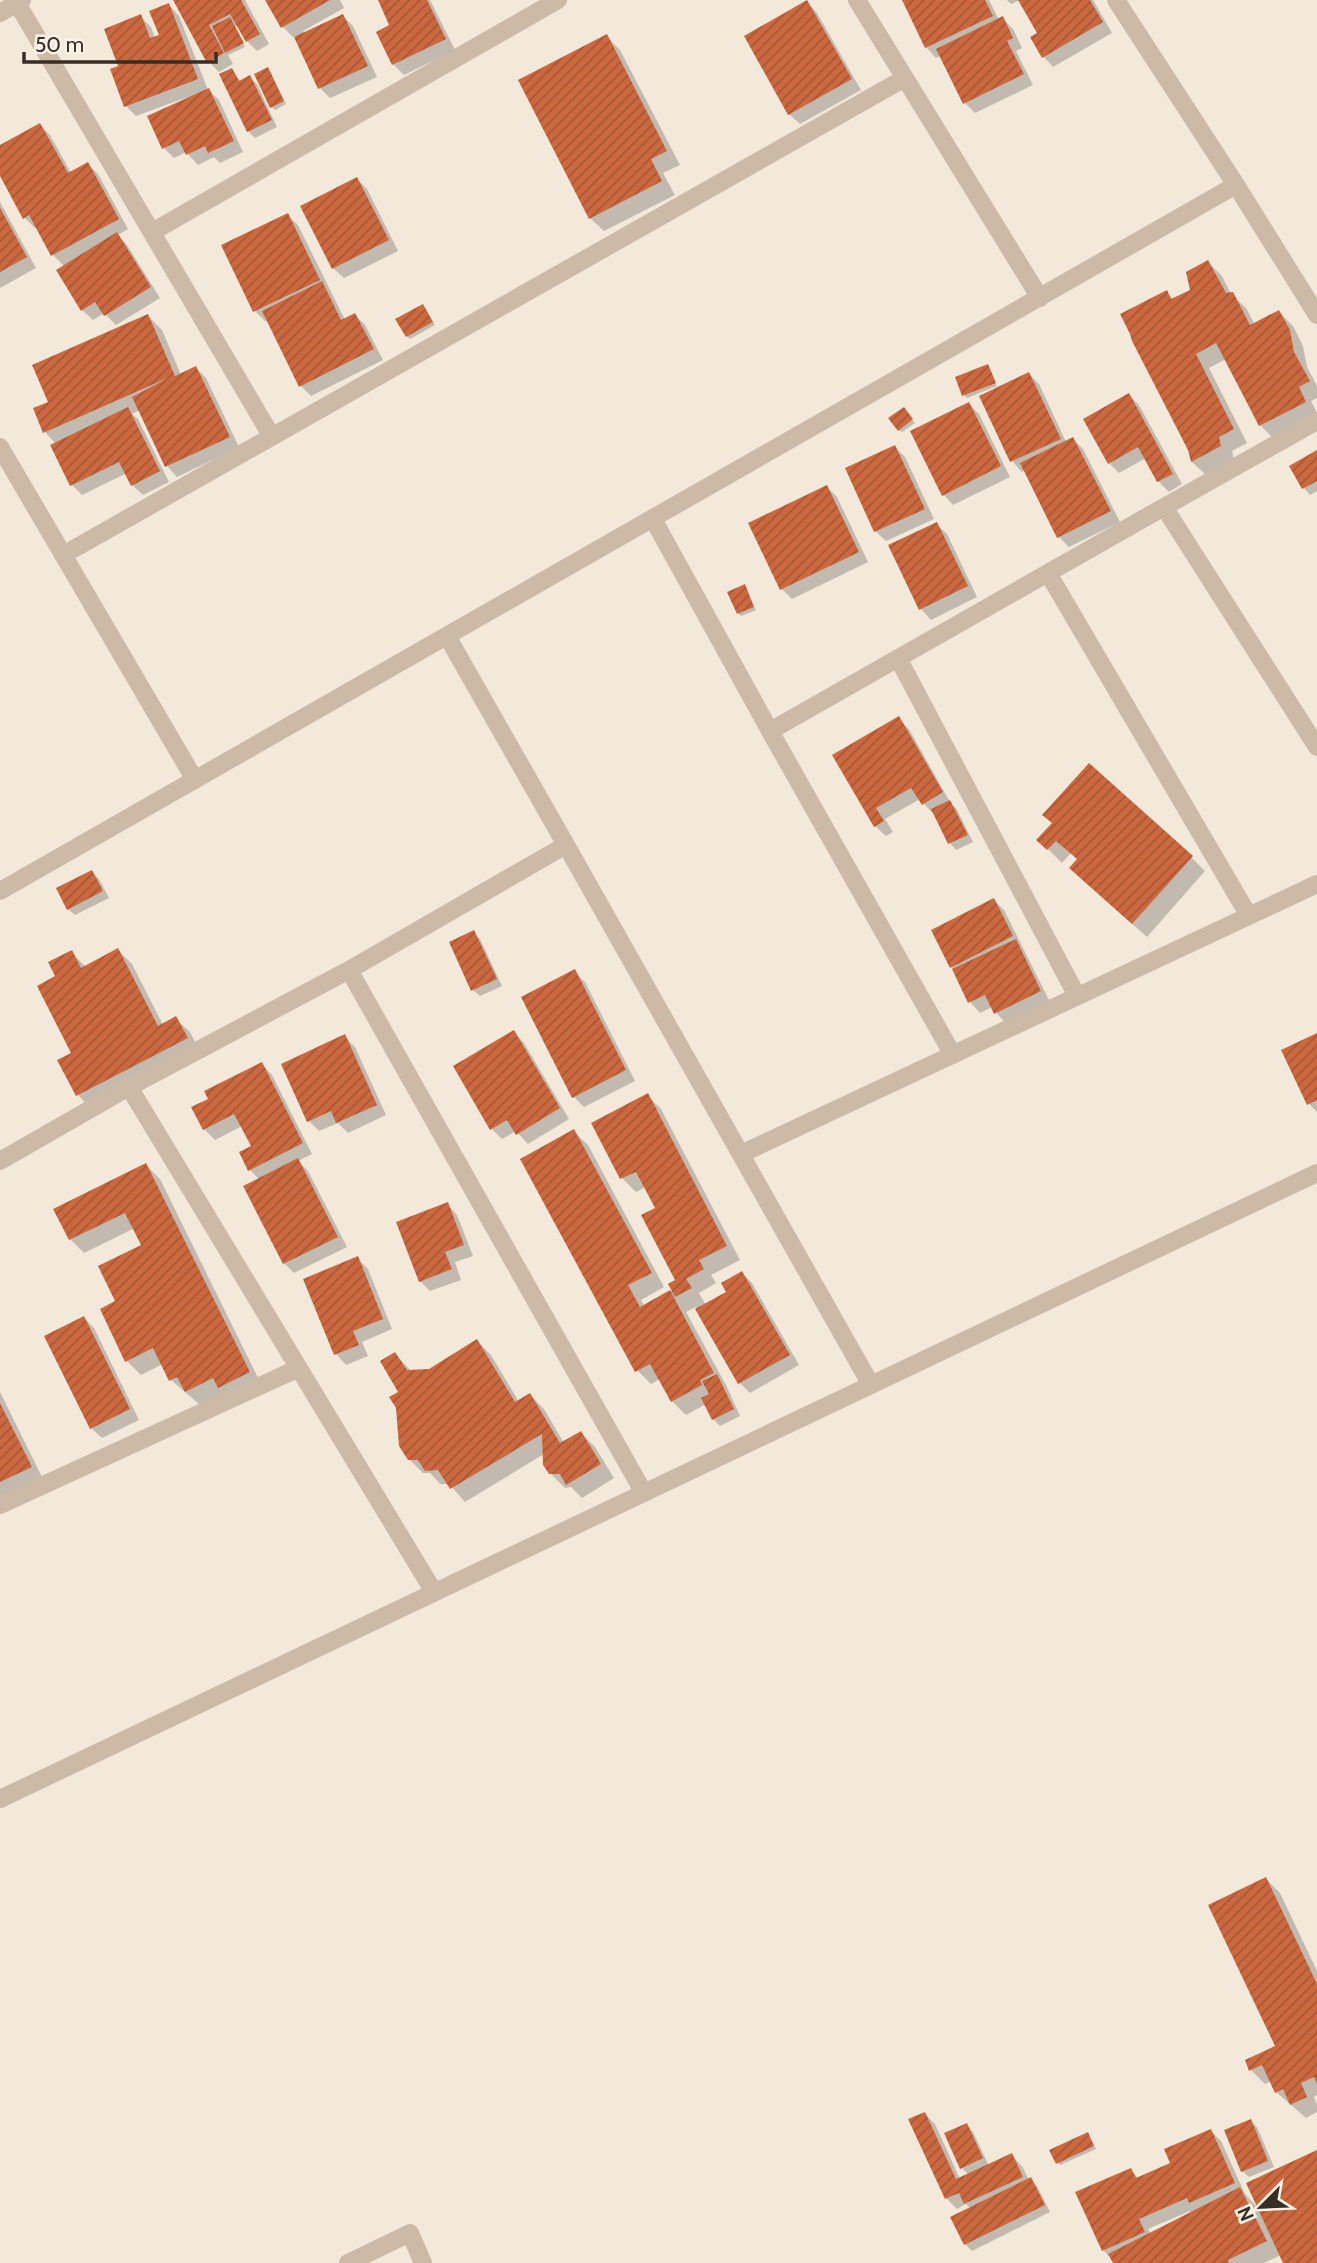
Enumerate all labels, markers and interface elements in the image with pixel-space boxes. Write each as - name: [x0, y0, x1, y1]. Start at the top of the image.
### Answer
- scale bar: [24, 21, 217, 65]
- text: 50 m: [35, 32, 84, 57]
- north arrow: [1226, 2172, 1296, 2242]
- text: N: [1233, 2203, 1259, 2225]

